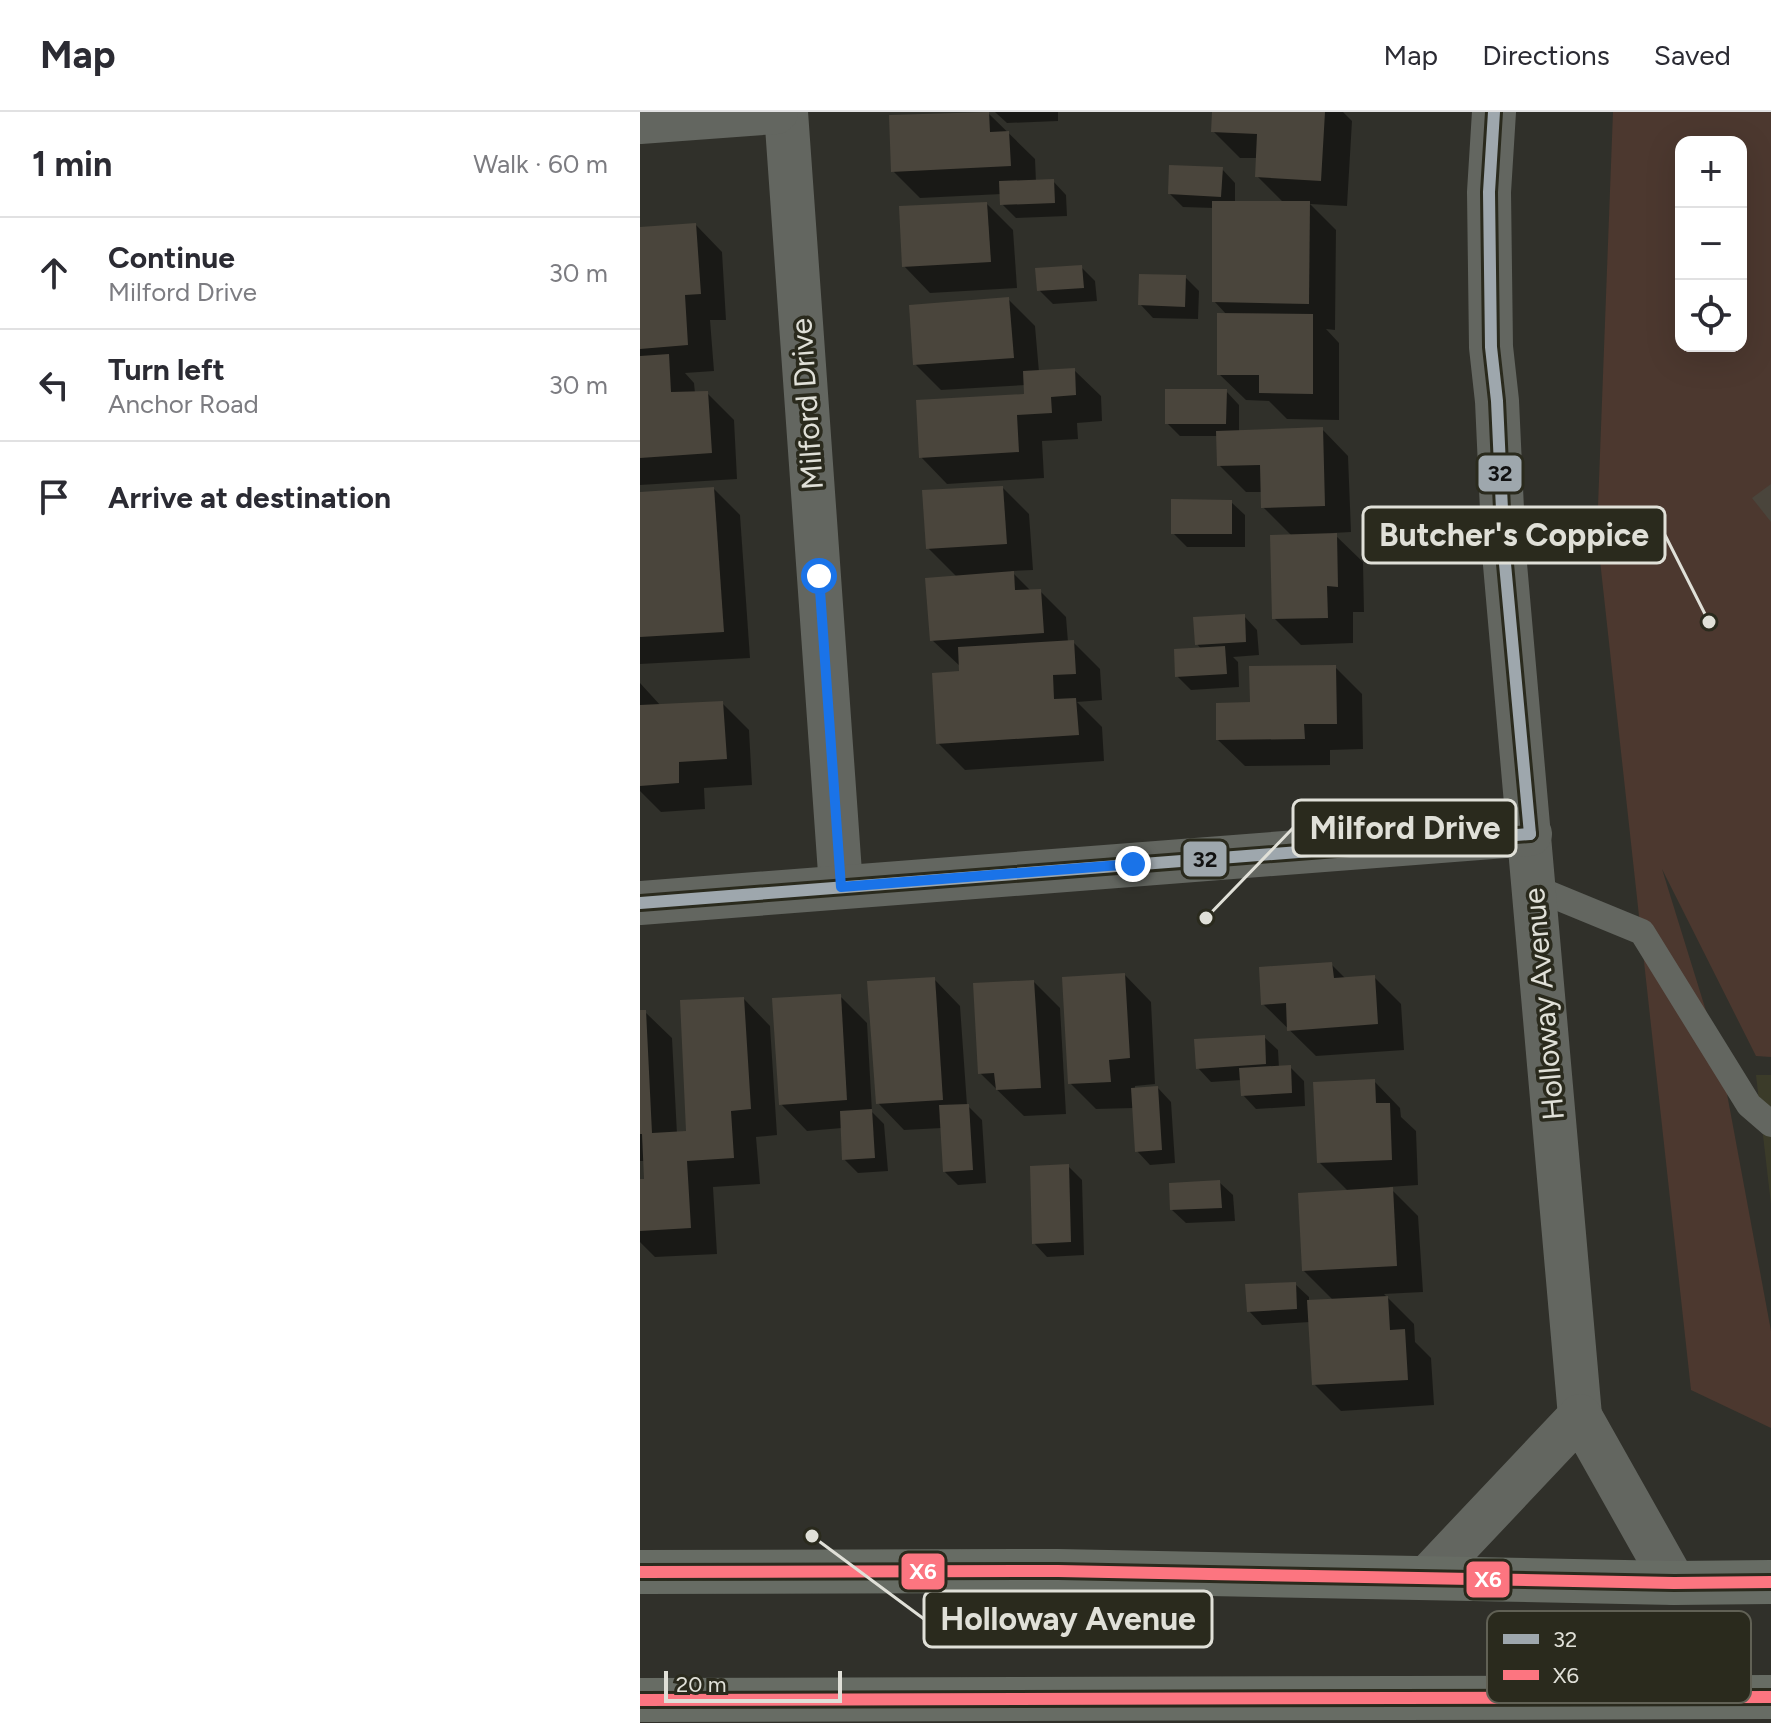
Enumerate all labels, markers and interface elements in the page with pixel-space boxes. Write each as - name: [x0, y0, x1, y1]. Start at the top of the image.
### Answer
- text: Map: [40, 32, 116, 78]
- text: Map: [1384, 38, 1438, 72]
- text: Directions: [1482, 38, 1610, 72]
- text: Saved: [1654, 38, 1731, 72]
- map controls: [1675, 136, 1747, 352]
- button: +: [1675, 136, 1747, 208]
- text: 1 min: [32, 144, 112, 185]
- text: Walk · 60 m: [473, 148, 608, 180]
- button: −: [1675, 208, 1747, 280]
- text: Continue: [108, 239, 235, 276]
- icon: ahead: [32, 251, 76, 295]
- text: 30 m: [549, 257, 608, 289]
- text: Milford Drive: [108, 276, 257, 308]
- button: locate: [1675, 280, 1747, 352]
- street label: Milford Drive: [782, 317, 831, 491]
- text: Turn left: [108, 351, 225, 388]
- icon: left: [32, 363, 76, 407]
- text: 30 m: [549, 369, 608, 401]
- text: Anchor Road: [108, 388, 259, 420]
- line badge: 32: [1477, 454, 1523, 493]
- text: 32: [1488, 460, 1512, 487]
- icon: arrive: [32, 475, 76, 519]
- text: Arrive at destination: [108, 479, 391, 516]
- callout: Butcher's Coppice: [1363, 507, 1665, 563]
- text: Butcher's Coppice: [1379, 516, 1649, 554]
- route start: [801, 558, 837, 594]
- callout: Milford Drive: [1293, 800, 1516, 856]
- text: Milford Drive: [1309, 809, 1501, 847]
- line badge: 32: [1182, 840, 1228, 878]
- route end: [1115, 846, 1151, 882]
- text: 32: [1193, 846, 1217, 873]
- street label: Holloway Avenue: [1515, 886, 1572, 1122]
- line badge: X6: [900, 1552, 946, 1591]
- text: X6: [909, 1558, 937, 1585]
- line badge: X6: [1465, 1560, 1511, 1599]
- text: X6: [1474, 1566, 1502, 1593]
- callout: Holloway Avenue: [924, 1591, 1212, 1647]
- text: Holloway Avenue: [940, 1600, 1196, 1638]
- legend: [1487, 1611, 1751, 1703]
- text: 32: [1553, 1626, 1577, 1653]
- text: X6: [1553, 1662, 1579, 1689]
- scale bar: [664, 1667, 842, 1703]
- text: 20 m: [676, 1671, 727, 1698]

